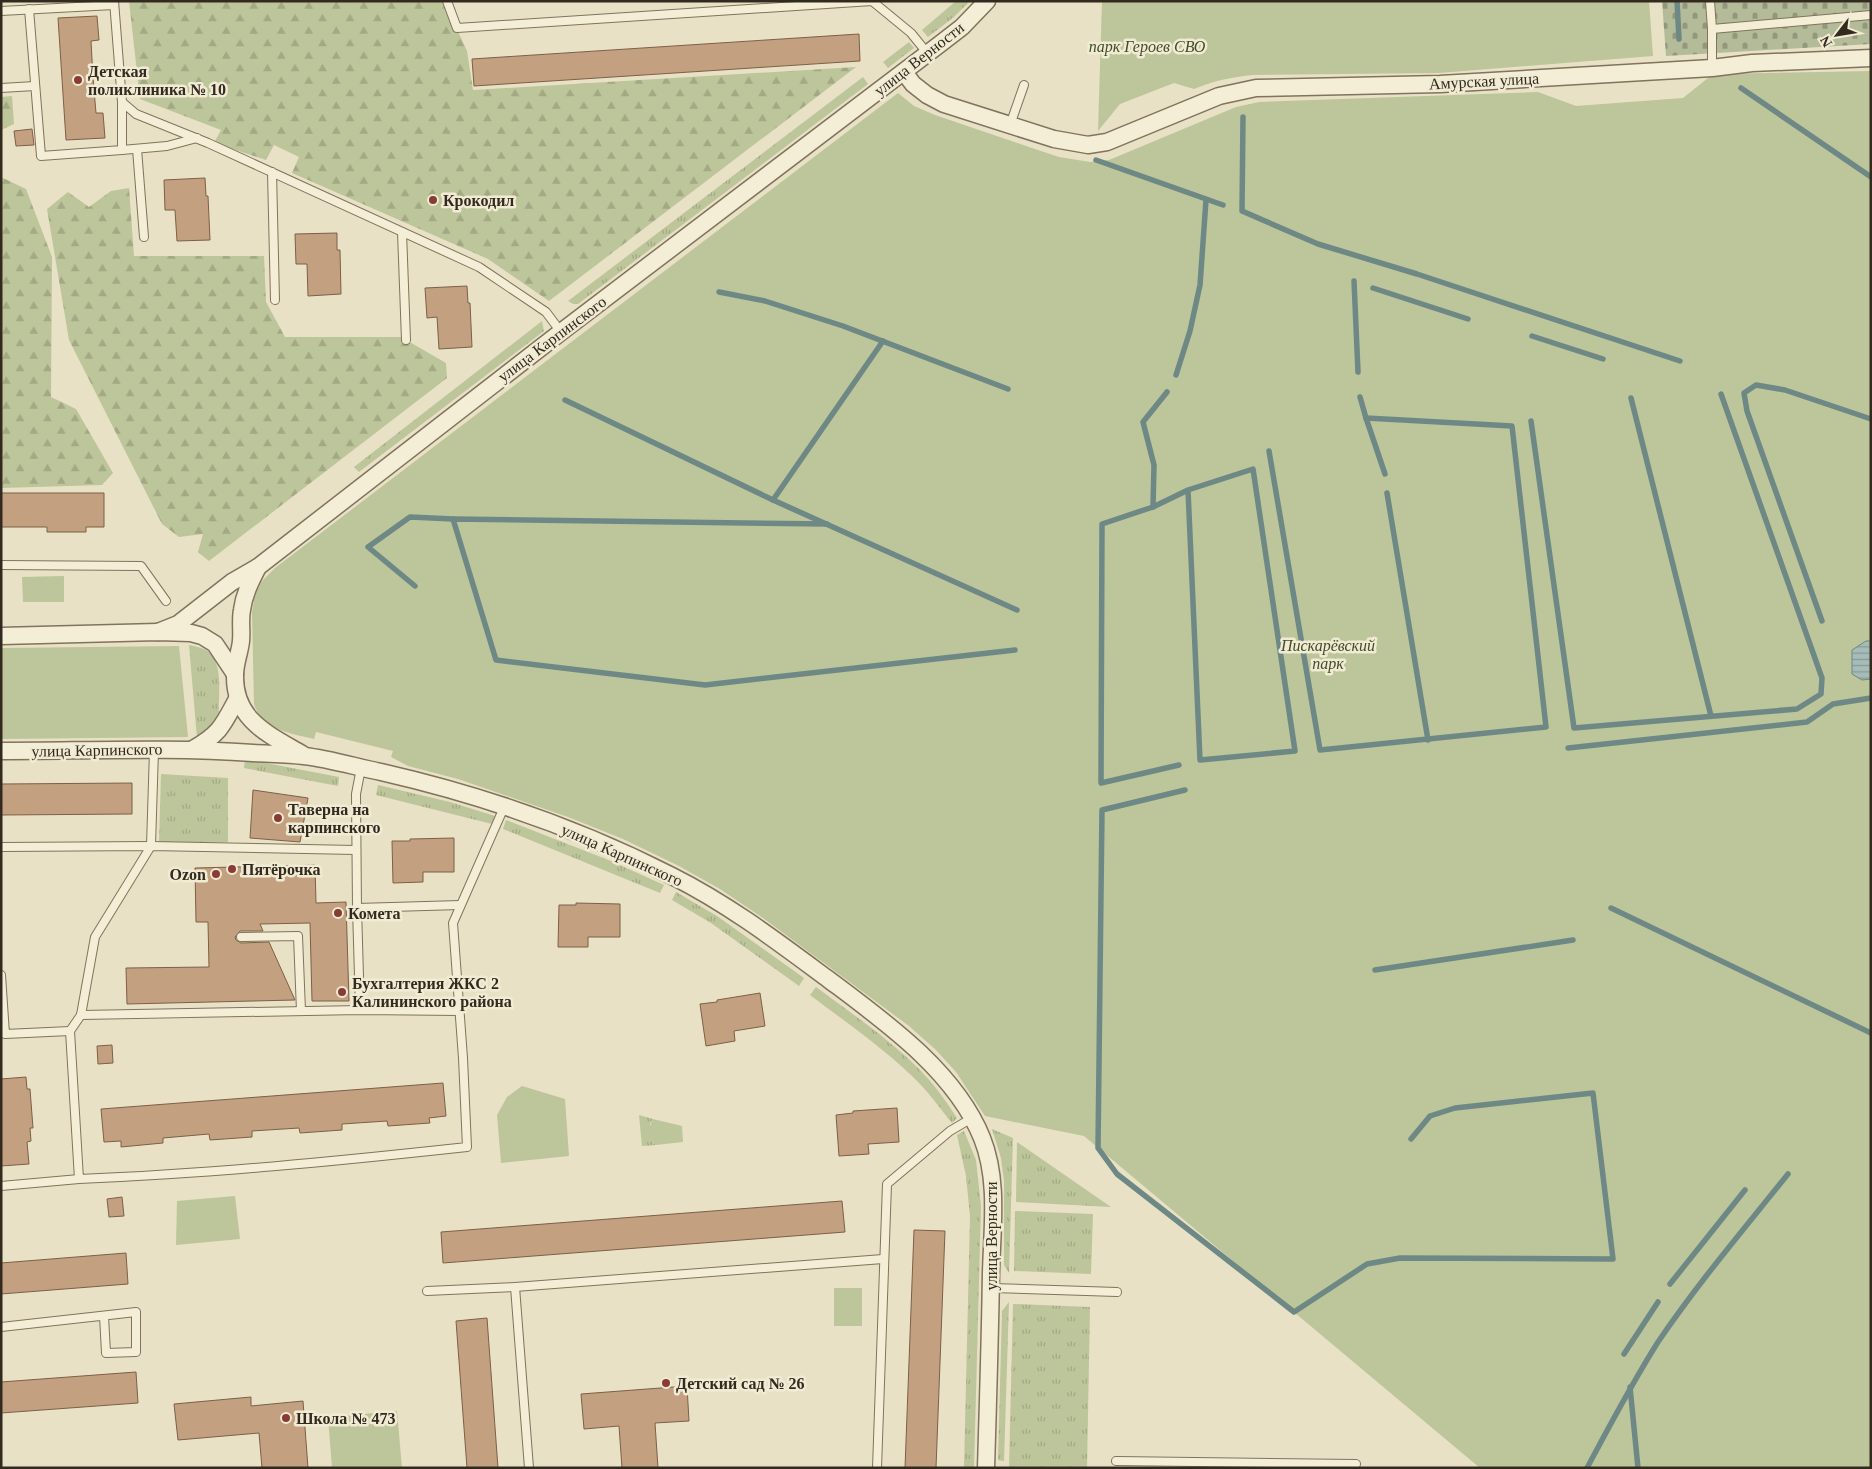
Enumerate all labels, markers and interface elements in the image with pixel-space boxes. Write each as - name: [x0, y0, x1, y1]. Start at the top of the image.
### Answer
- north arrow: [1812, 10, 1862, 60]
- street label: улица Верности: [871, 19, 968, 100]
- text: N: [1817, 33, 1835, 50]
- park label: парк Героев СВО: [1089, 38, 1206, 56]
- place label: Детская поликлиника № 10: [88, 63, 226, 98]
- street label: Амурская улица: [1428, 70, 1540, 93]
- marker: Детская поликлиника № 10: [72, 74, 84, 86]
- place label: Крокодил: [443, 192, 514, 210]
- marker: Крокодил: [427, 194, 439, 206]
- street label: улица Карпинского: [495, 293, 610, 386]
- park label: Пискарёвский парк: [1280, 637, 1375, 673]
- street label: улица Карпинского: [31, 740, 163, 761]
- place label: Таверна на карпинского: [288, 801, 381, 837]
- marker: Таверна на карпинского: [272, 812, 284, 824]
- street label: улица Карпинского: [558, 821, 685, 890]
- place label: Пятёрочка: [242, 861, 321, 879]
- marker: Пятёрочка: [226, 863, 238, 875]
- place label: Ozon: [170, 866, 206, 883]
- marker: Ozon: [210, 868, 222, 880]
- place label: Комета: [348, 905, 401, 922]
- marker: Комета: [332, 907, 344, 919]
- place label: Бухгалтерия ЖКС 2 Калининского района: [352, 975, 512, 1011]
- marker: Бухгалтерия ЖКС 2 Калининского района: [336, 986, 348, 998]
- street label: улица Верности: [983, 1181, 1001, 1290]
- place label: Детский сад № 26: [676, 1375, 805, 1393]
- marker: Детский сад № 26: [660, 1377, 672, 1389]
- place label: Школа № 473: [296, 1410, 395, 1427]
- marker: Школа № 473: [280, 1412, 292, 1424]

